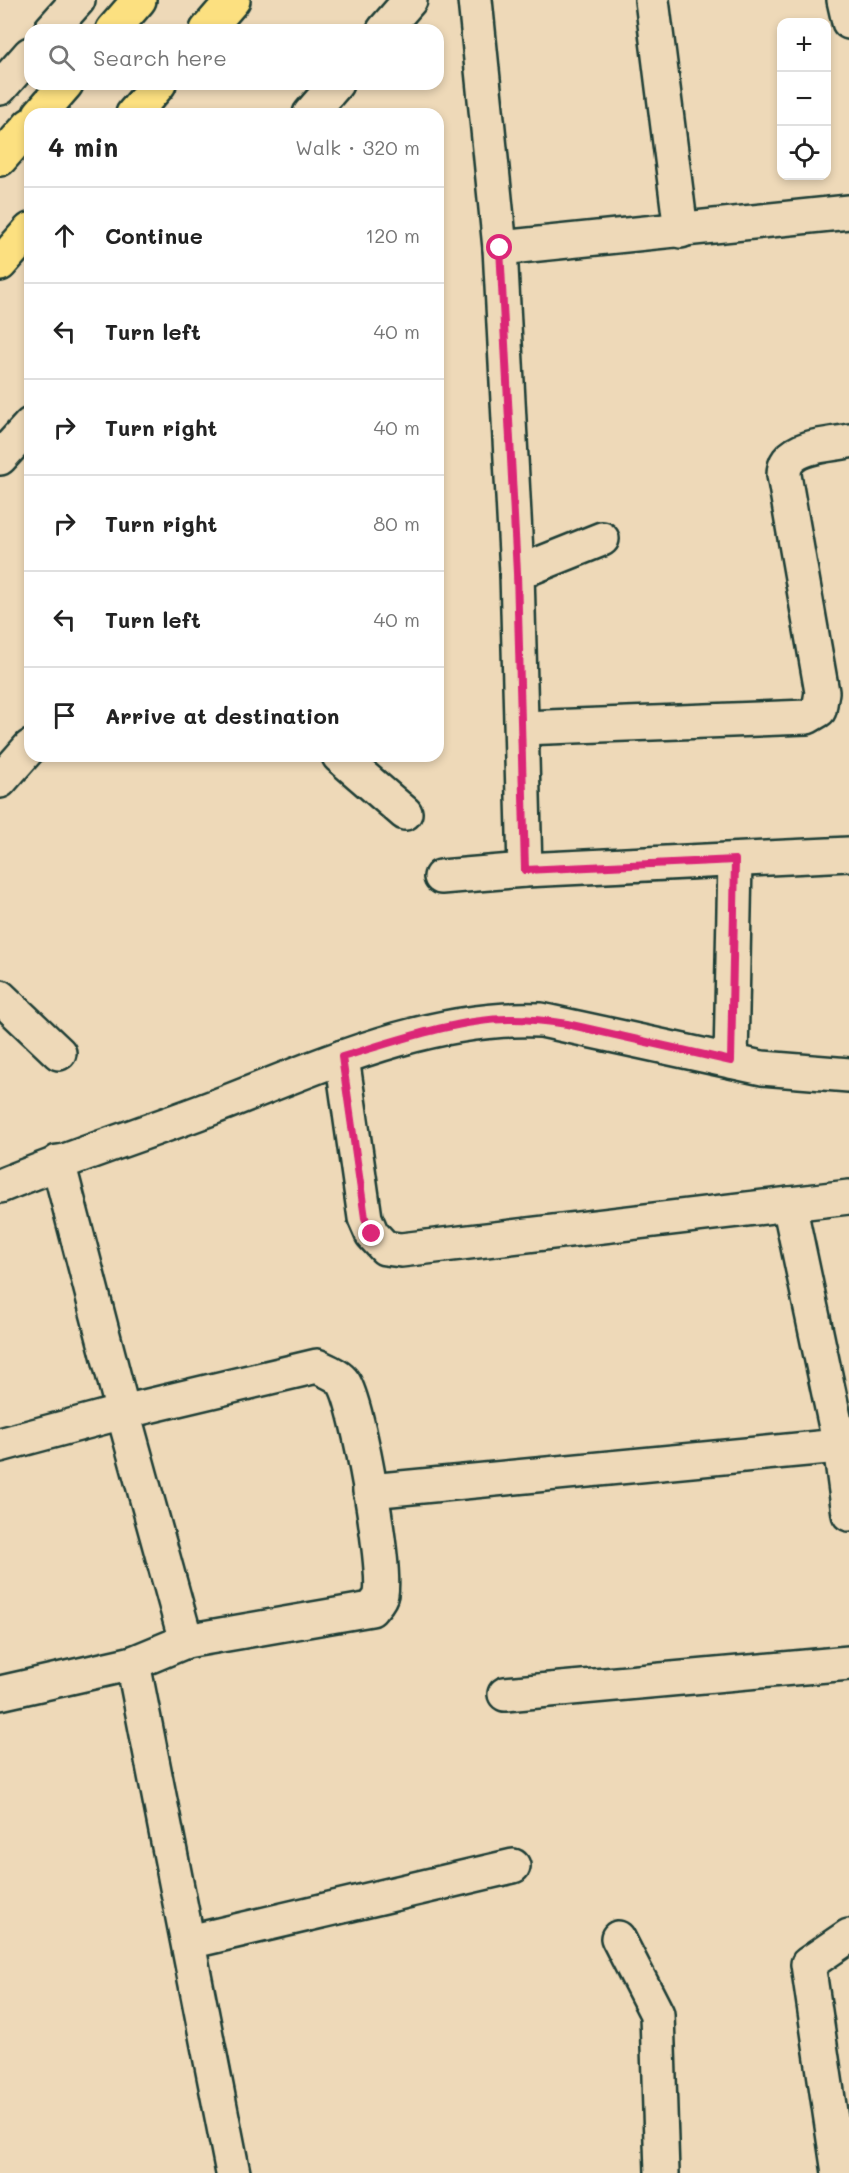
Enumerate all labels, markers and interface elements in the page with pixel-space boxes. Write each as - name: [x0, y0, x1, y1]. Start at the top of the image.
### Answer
- map controls: [777, 18, 831, 180]
- button: +: [777, 18, 831, 72]
- search box: [24, 24, 444, 90]
- icon: search: [45, 41, 78, 74]
- text: Search here: [93, 43, 227, 72]
- button: −: [777, 72, 831, 126]
- button: locate: [777, 126, 831, 180]
- text: 4 min: [48, 130, 118, 164]
- text: Walk · 320 m: [295, 134, 420, 160]
- icon: ahead: [48, 219, 81, 252]
- text: Continue: [105, 221, 203, 250]
- text: 120 m: [365, 222, 420, 248]
- route start: [486, 234, 512, 260]
- icon: left: [48, 315, 81, 348]
- text: Turn left: [105, 317, 201, 346]
- text: 40 m: [374, 318, 420, 344]
- icon: right: [48, 411, 81, 444]
- text: Turn right: [105, 413, 217, 442]
- text: 40 m: [374, 414, 420, 440]
- icon: right: [48, 507, 81, 540]
- text: Turn right: [105, 509, 217, 538]
- text: 80 m: [373, 510, 420, 536]
- icon: left: [48, 603, 81, 636]
- text: Turn left: [105, 605, 201, 634]
- text: 40 m: [374, 606, 420, 632]
- icon: arrive: [48, 699, 81, 732]
- text: Arrive at destination: [105, 701, 340, 730]
- route end: [358, 1220, 384, 1246]

